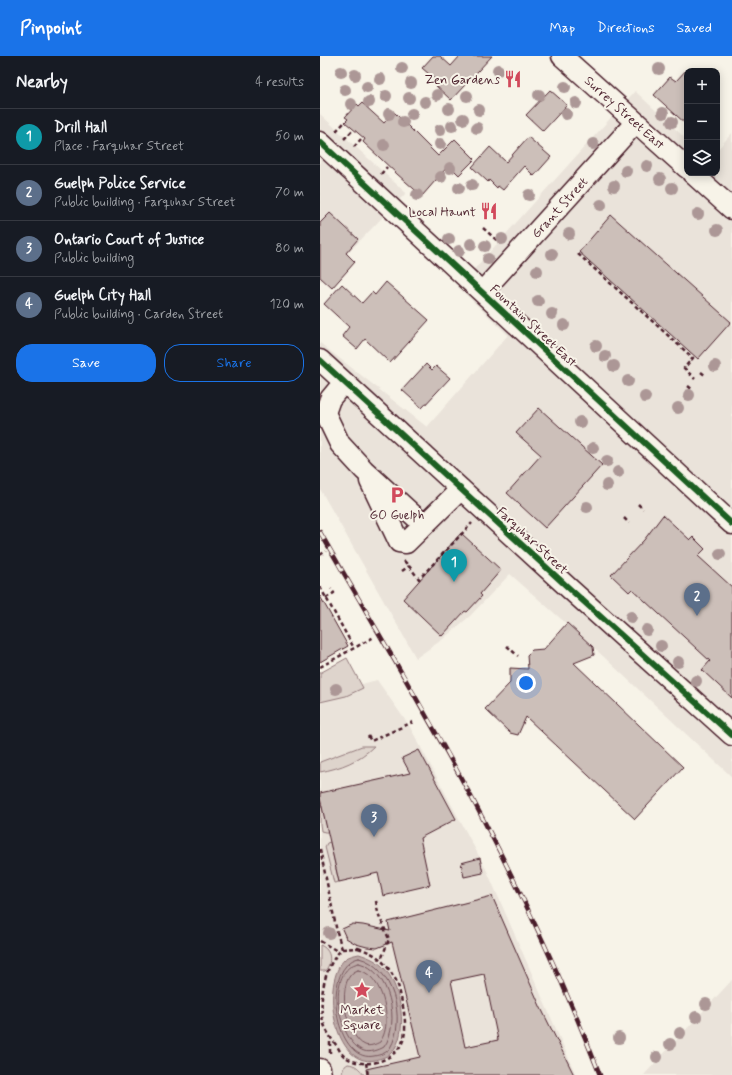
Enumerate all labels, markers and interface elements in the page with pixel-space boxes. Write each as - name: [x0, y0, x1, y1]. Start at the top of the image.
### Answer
- text: Pinpoint: [20, 16, 82, 41]
- text: Map: [549, 19, 575, 37]
- text: Directions: [597, 19, 655, 37]
- text: Saved: [677, 19, 712, 37]
- map controls: [684, 68, 720, 176]
- button: +: [684, 68, 720, 104]
- restaurant icon: Zen Gardens: [503, 69, 523, 89]
- text: Nearby: [16, 71, 68, 93]
- place label: Zen Gardens: [424, 72, 500, 89]
- street label: Surrey Street East: [580, 73, 668, 154]
- text: 4 results: [255, 74, 304, 91]
- button: −: [684, 104, 720, 140]
- text: Drill Hall: [54, 118, 107, 138]
- text: 1: [26, 128, 32, 145]
- text: 50 m: [275, 128, 304, 145]
- text: Place · Farquhar Street: [54, 138, 184, 155]
- button: layers: [684, 140, 720, 176]
- text: Guelph Police Service: [54, 174, 186, 194]
- street label: Grant Street: [528, 174, 592, 242]
- text: 2: [26, 184, 32, 201]
- text: 70 m: [275, 184, 304, 201]
- text: Public building · Farquhar Street: [54, 194, 236, 211]
- restaurant icon: Local Haunt: [479, 201, 499, 221]
- place label: Local Haunt: [408, 204, 476, 221]
- text: Ontario Court of Justice: [54, 230, 204, 250]
- text: 3: [26, 240, 32, 257]
- text: 80 m: [275, 240, 304, 257]
- text: Public building: [54, 250, 134, 267]
- street label: Fountain Street East: [486, 281, 580, 371]
- text: Guelph City Hall: [54, 286, 152, 306]
- text: 4: [25, 296, 33, 313]
- text: 120 m: [270, 296, 304, 313]
- text: Public building · Carden Street: [54, 306, 223, 323]
- button: Save: [16, 344, 156, 382]
- button: Share: [164, 344, 304, 382]
- parking icon: GO Guelph: [387, 485, 407, 505]
- street label: Farquhar Street: [493, 504, 571, 579]
- place label: GO Guelph: [370, 507, 425, 524]
- pin: 1: [441, 549, 467, 582]
- pin: 2: [684, 583, 710, 616]
- your location: [516, 673, 536, 693]
- pin: 3: [361, 804, 387, 837]
- pin: 4: [416, 960, 442, 993]
- place icon: Market Square: [352, 980, 372, 1000]
- place label: Market Square: [340, 1002, 384, 1034]

